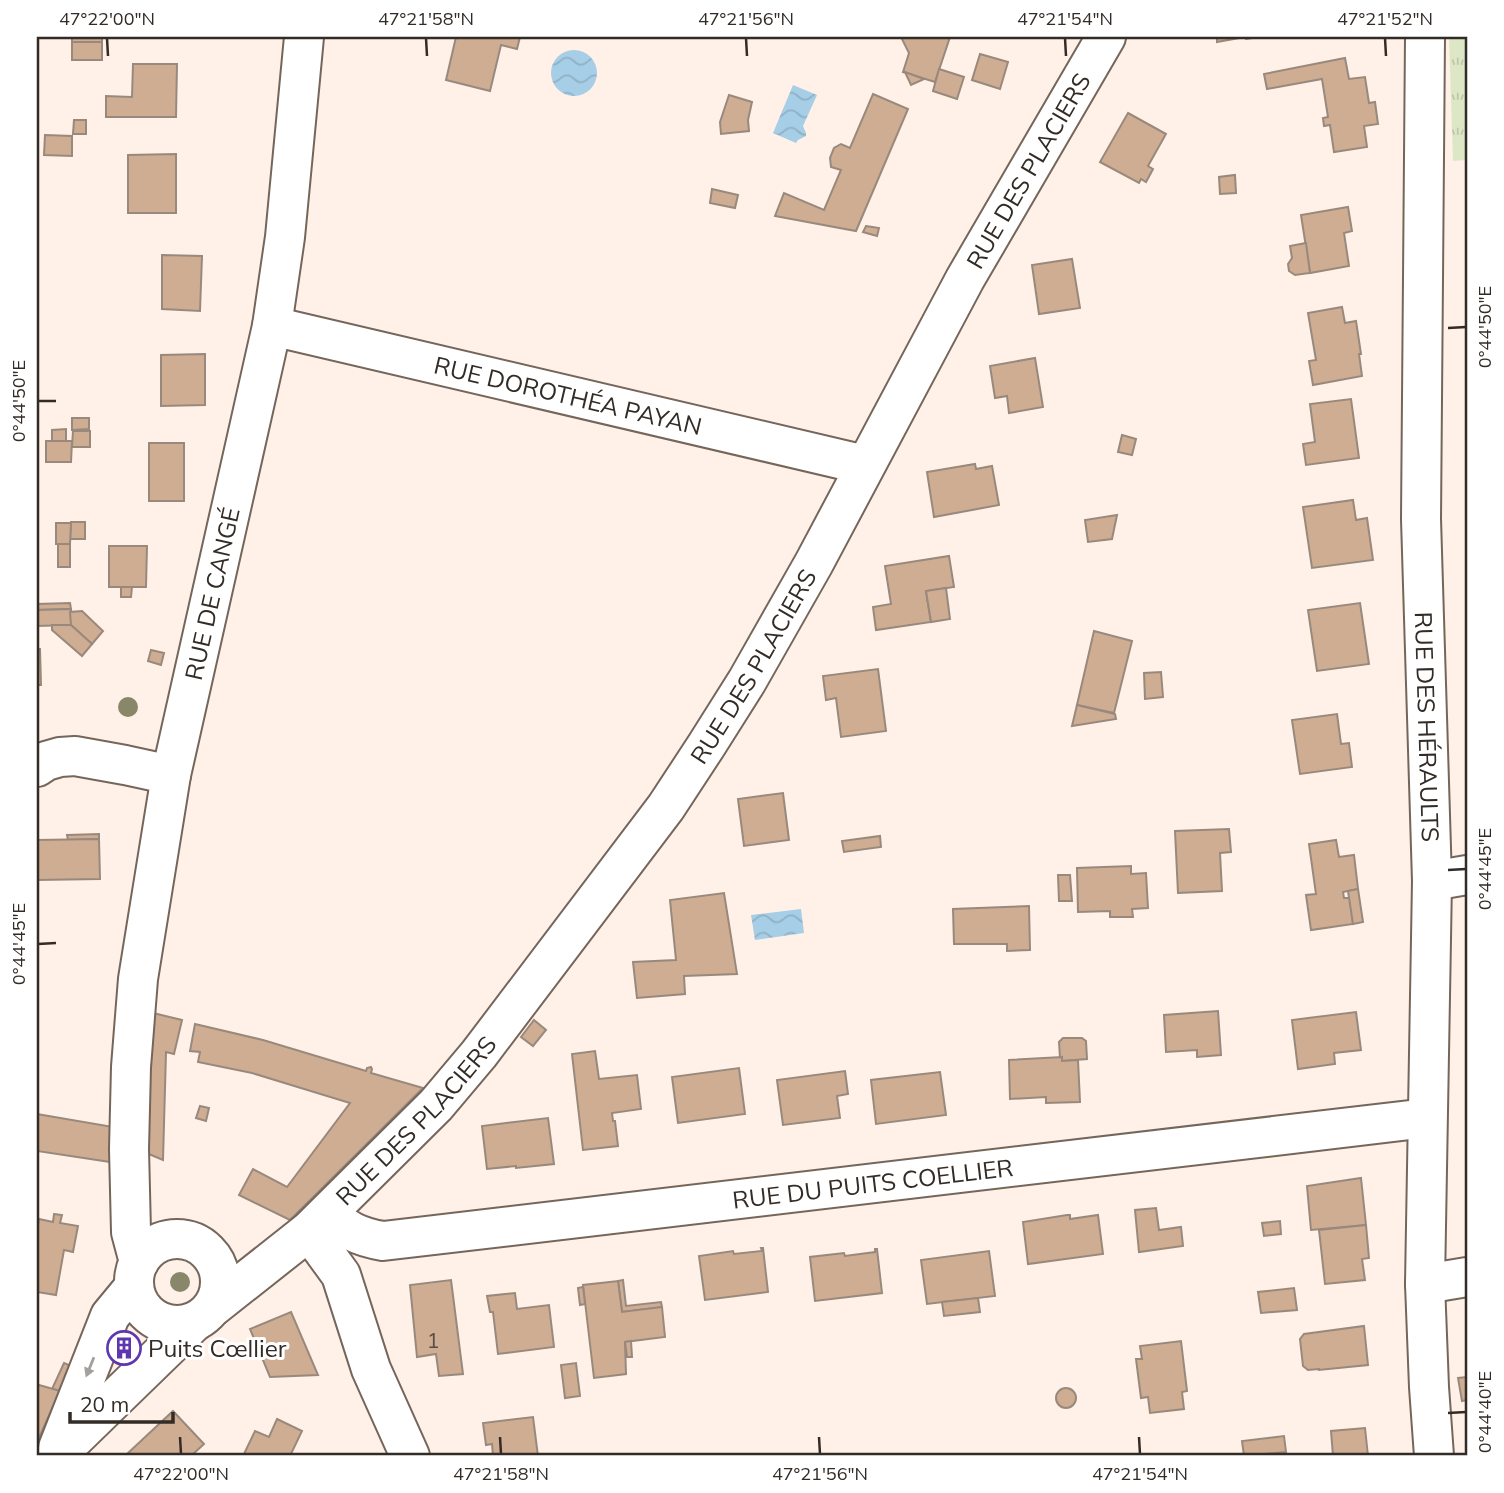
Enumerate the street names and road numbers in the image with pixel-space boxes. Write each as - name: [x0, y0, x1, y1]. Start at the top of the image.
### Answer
- street label: RUE DES PLACIERS: [959, 67, 1097, 274]
- street label: RUE DOROTHÉA PAYAN: [431, 349, 705, 441]
- street label: RUE DE CANGÉ: [178, 504, 246, 683]
- street label: RUE DES PLACIERS: [684, 564, 822, 769]
- street label: RUE DES HÉRAULTS: [1409, 611, 1446, 842]
- street label: RUE DES PLACIERS: [329, 1030, 502, 1211]
- street label: RUE DU PUITS COELLIER: [731, 1152, 1015, 1215]

